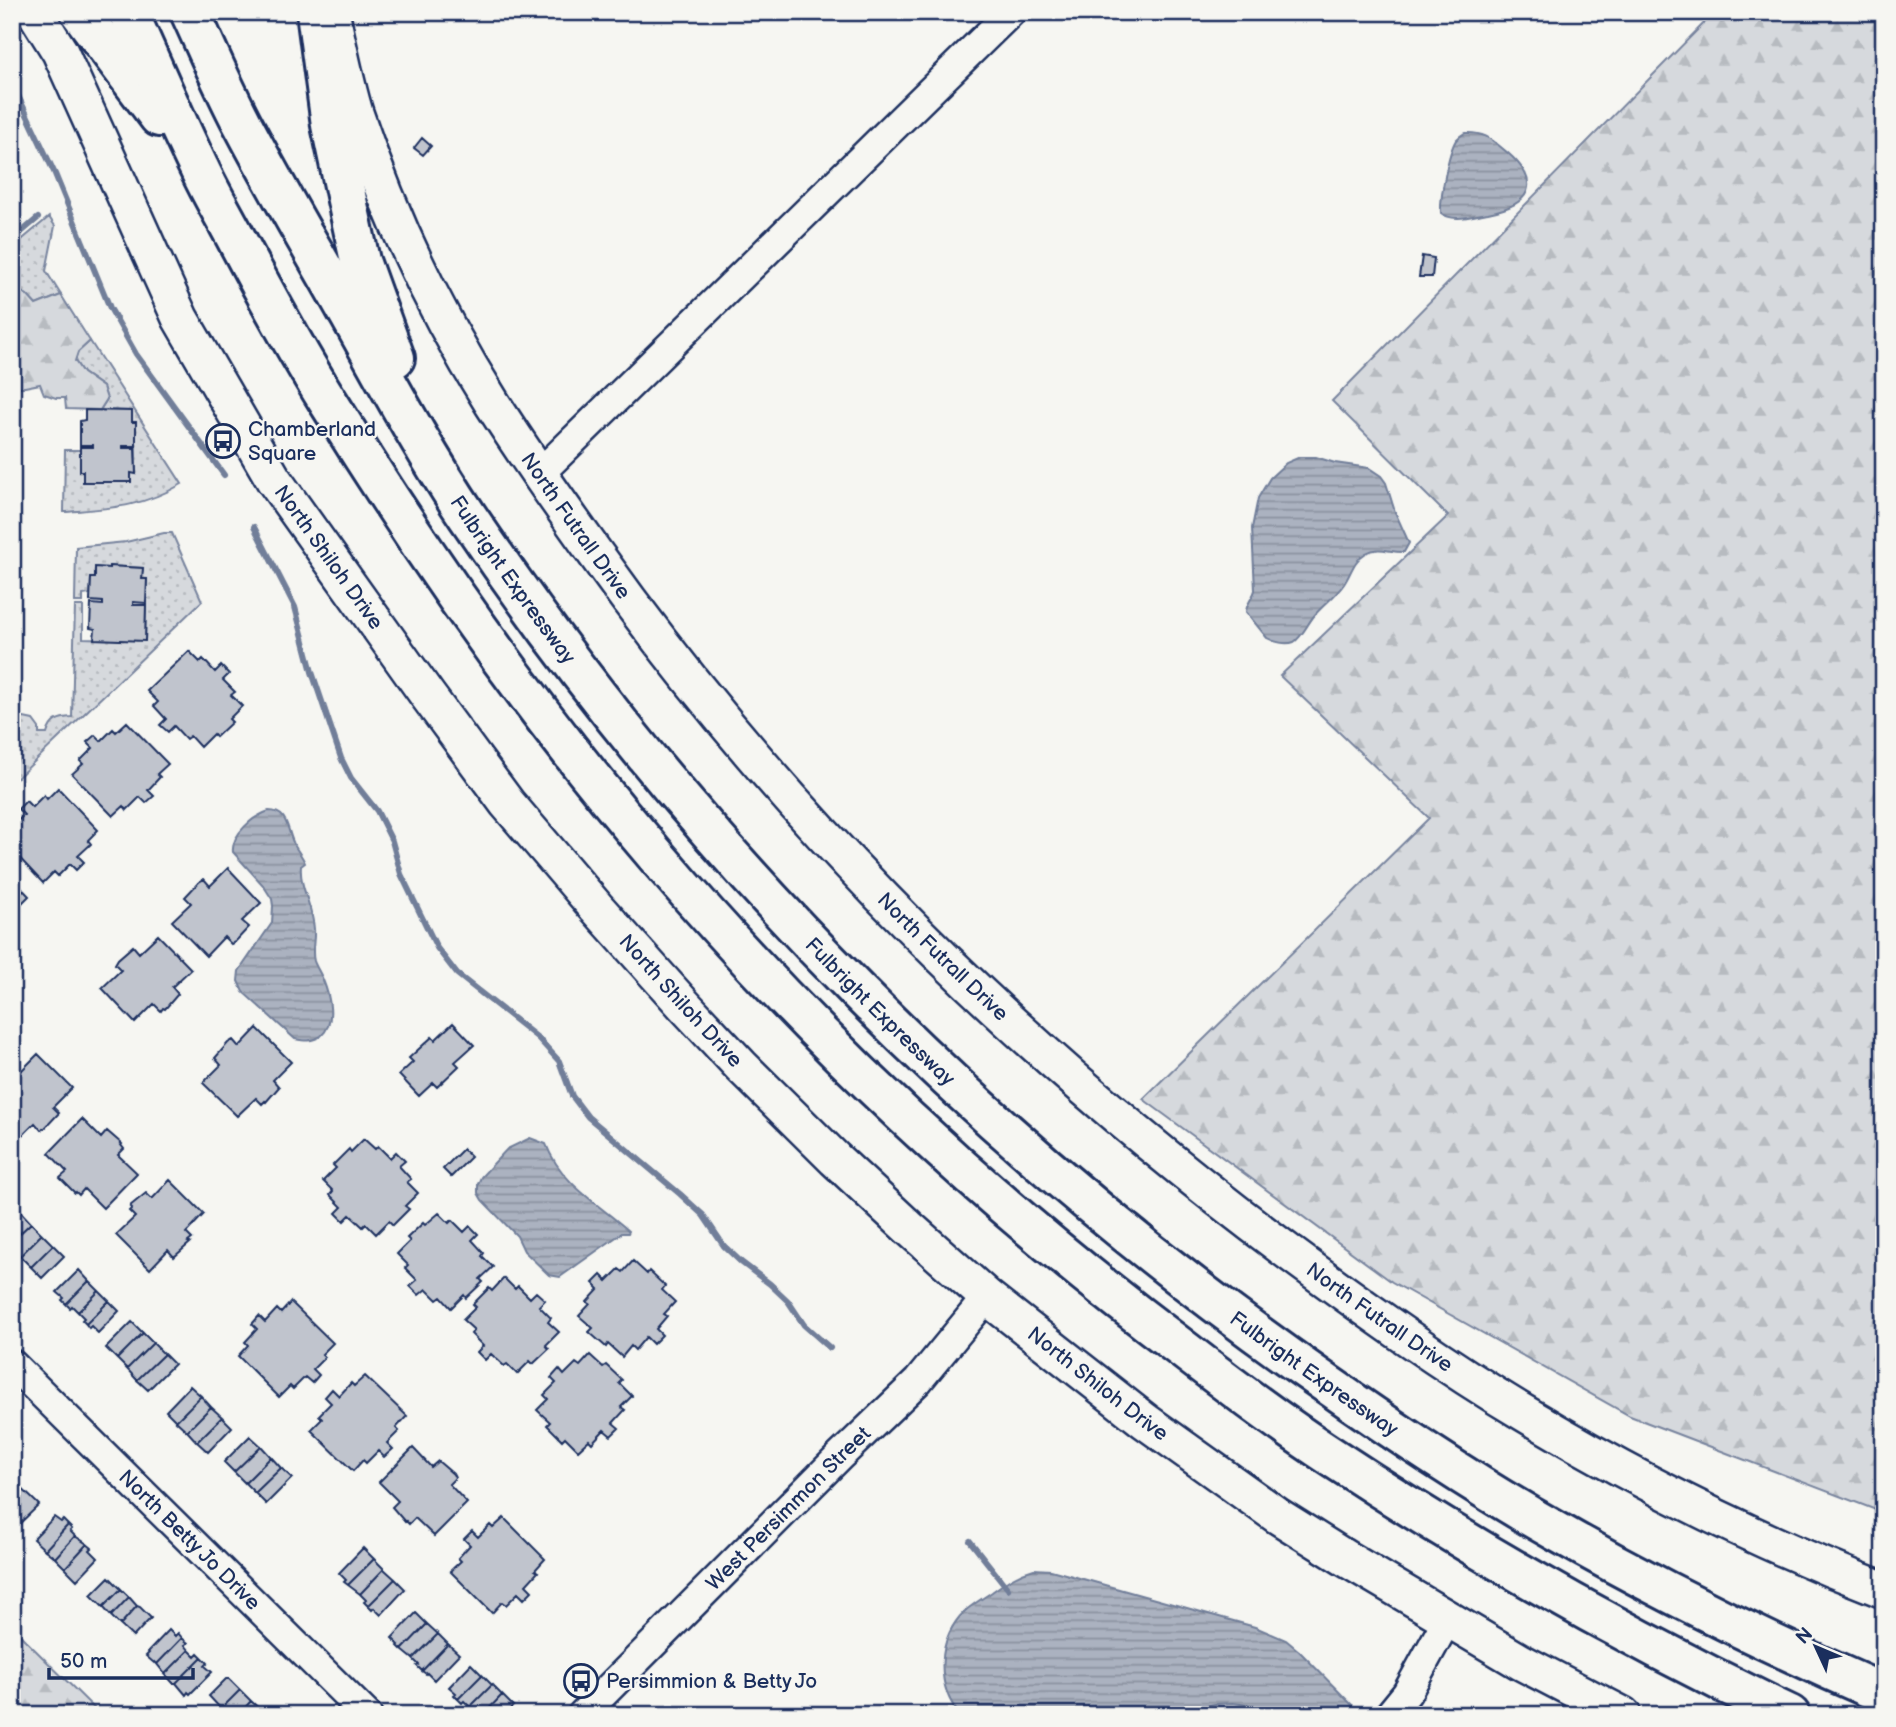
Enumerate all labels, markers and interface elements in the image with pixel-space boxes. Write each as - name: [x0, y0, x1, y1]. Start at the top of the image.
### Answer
- place label: Chamberland Square: [248, 417, 376, 466]
- bus stop icon: Chamberland Square: [204, 422, 242, 460]
- street label: North Futrall Drive: [516, 448, 636, 604]
- street label: North Shiloh Drive: [269, 480, 389, 634]
- street label: Fulbright Expressway: [445, 491, 581, 669]
- street label: North Futrall Drive: [872, 887, 1014, 1026]
- street label: North Shiloh Drive: [614, 929, 748, 1072]
- street label: Fulbright Expressway: [800, 932, 961, 1091]
- street label: North Futrall Drive: [1301, 1257, 1458, 1377]
- street label: Fulbright Expressway: [1225, 1306, 1403, 1442]
- street label: North Shiloh Drive: [1023, 1321, 1173, 1446]
- street label: West Persimmon Street: [701, 1421, 876, 1596]
- street label: North Betty Jo Drive: [114, 1464, 266, 1615]
- north arrow: [1780, 1612, 1850, 1682]
- text: N: [1792, 1623, 1818, 1649]
- scale bar: [49, 1636, 192, 1680]
- text: 50 m: [60, 1649, 107, 1674]
- bus stop icon: Persimmion & Betty Jo: [562, 1662, 600, 1700]
- place label: Persimmion & Betty Jo: [606, 1669, 817, 1694]

